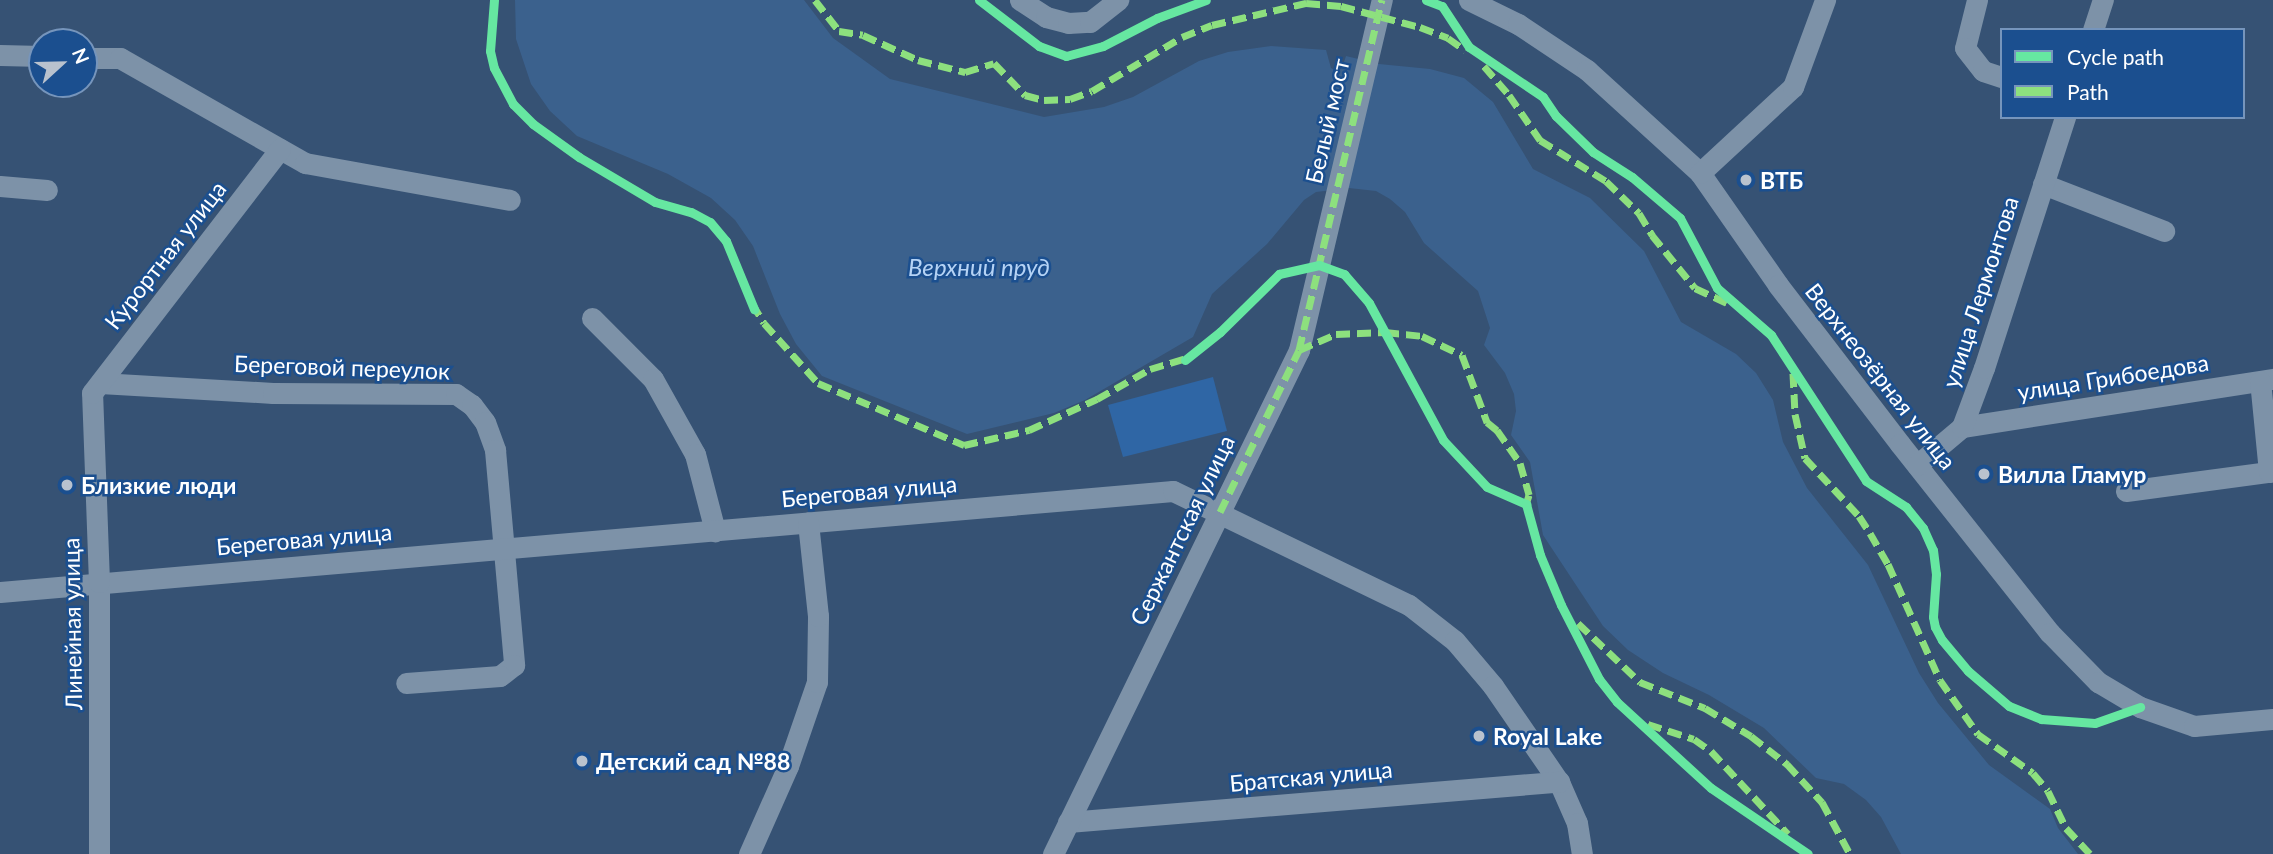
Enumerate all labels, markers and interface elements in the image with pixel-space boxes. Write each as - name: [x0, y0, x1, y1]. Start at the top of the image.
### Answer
- north arrow: [28, 28, 98, 98]
- legend: [2000, 28, 2245, 119]
- text: Cycle path: [2067, 44, 2164, 69]
- text: N: [68, 45, 94, 67]
- street label: Белый мост: [1299, 56, 1355, 186]
- text: Path: [2067, 79, 2109, 104]
- place label: ВТБ: [1760, 166, 1803, 194]
- marker: ВТБ: [1738, 172, 1754, 188]
- street label: Курортная улица: [99, 175, 231, 335]
- street label: улица Лермонтова: [1936, 193, 2024, 391]
- water label: Верхний пруд: [908, 253, 1050, 281]
- street label: Верхнеозёрная улица: [1800, 278, 1962, 474]
- street label: улица Грибоедова: [2016, 348, 2210, 406]
- street label: Береговой переулок: [234, 349, 450, 385]
- street label: Сержантская улица: [1124, 431, 1240, 629]
- place label: Вилла Гламур: [1998, 460, 2146, 488]
- marker: Вилла Гламур: [1976, 466, 1992, 482]
- street label: Береговая улица: [780, 470, 958, 512]
- place label: Близкие люди: [81, 471, 236, 499]
- marker: Близкие люди: [59, 477, 75, 493]
- street label: Береговая улица: [215, 518, 393, 560]
- street label: Линейная улица: [57, 538, 87, 710]
- place label: Royal Lake: [1493, 722, 1602, 750]
- marker: Royal Lake: [1471, 728, 1487, 744]
- place label: Детский сад №88: [596, 747, 790, 775]
- marker: Детский сад №88: [574, 753, 590, 769]
- street label: Братская улица: [1228, 755, 1394, 797]

